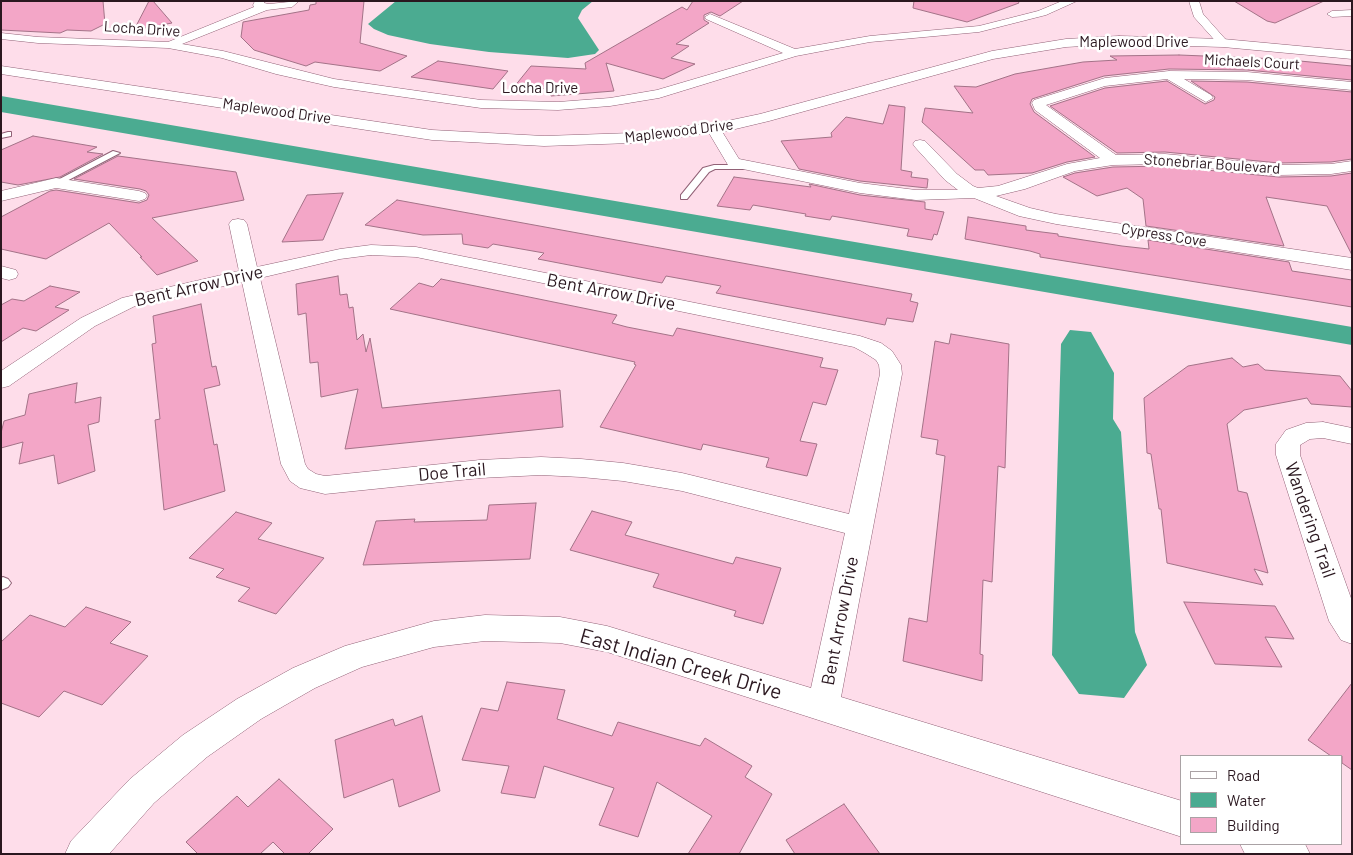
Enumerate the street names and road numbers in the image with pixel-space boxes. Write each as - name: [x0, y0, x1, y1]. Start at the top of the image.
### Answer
- street label: Locha Drive: [103, 17, 181, 41]
- street label: Maplewood Drive: [1079, 33, 1189, 51]
- street label: Michaels Court: [1203, 50, 1301, 74]
- street label: Locha Drive: [502, 79, 578, 97]
- street label: Maplewood Drive: [222, 94, 332, 128]
- street label: Maplewood Drive: [624, 115, 734, 147]
- street label: Stonebriar Boulevard: [1143, 150, 1281, 178]
- street label: Cypress Cove: [1120, 219, 1208, 251]
- street label: Bent Arrow Drive: [133, 261, 265, 311]
- street label: Bent Arrow Drive: [545, 269, 677, 315]
- street label: Doe Trail: [417, 458, 487, 486]
- street label: Wandering Trail: [1280, 459, 1340, 581]
- street label: Bent Arrow Drive: [817, 555, 863, 687]
- street label: East Indian Creek Drive: [577, 623, 785, 705]

